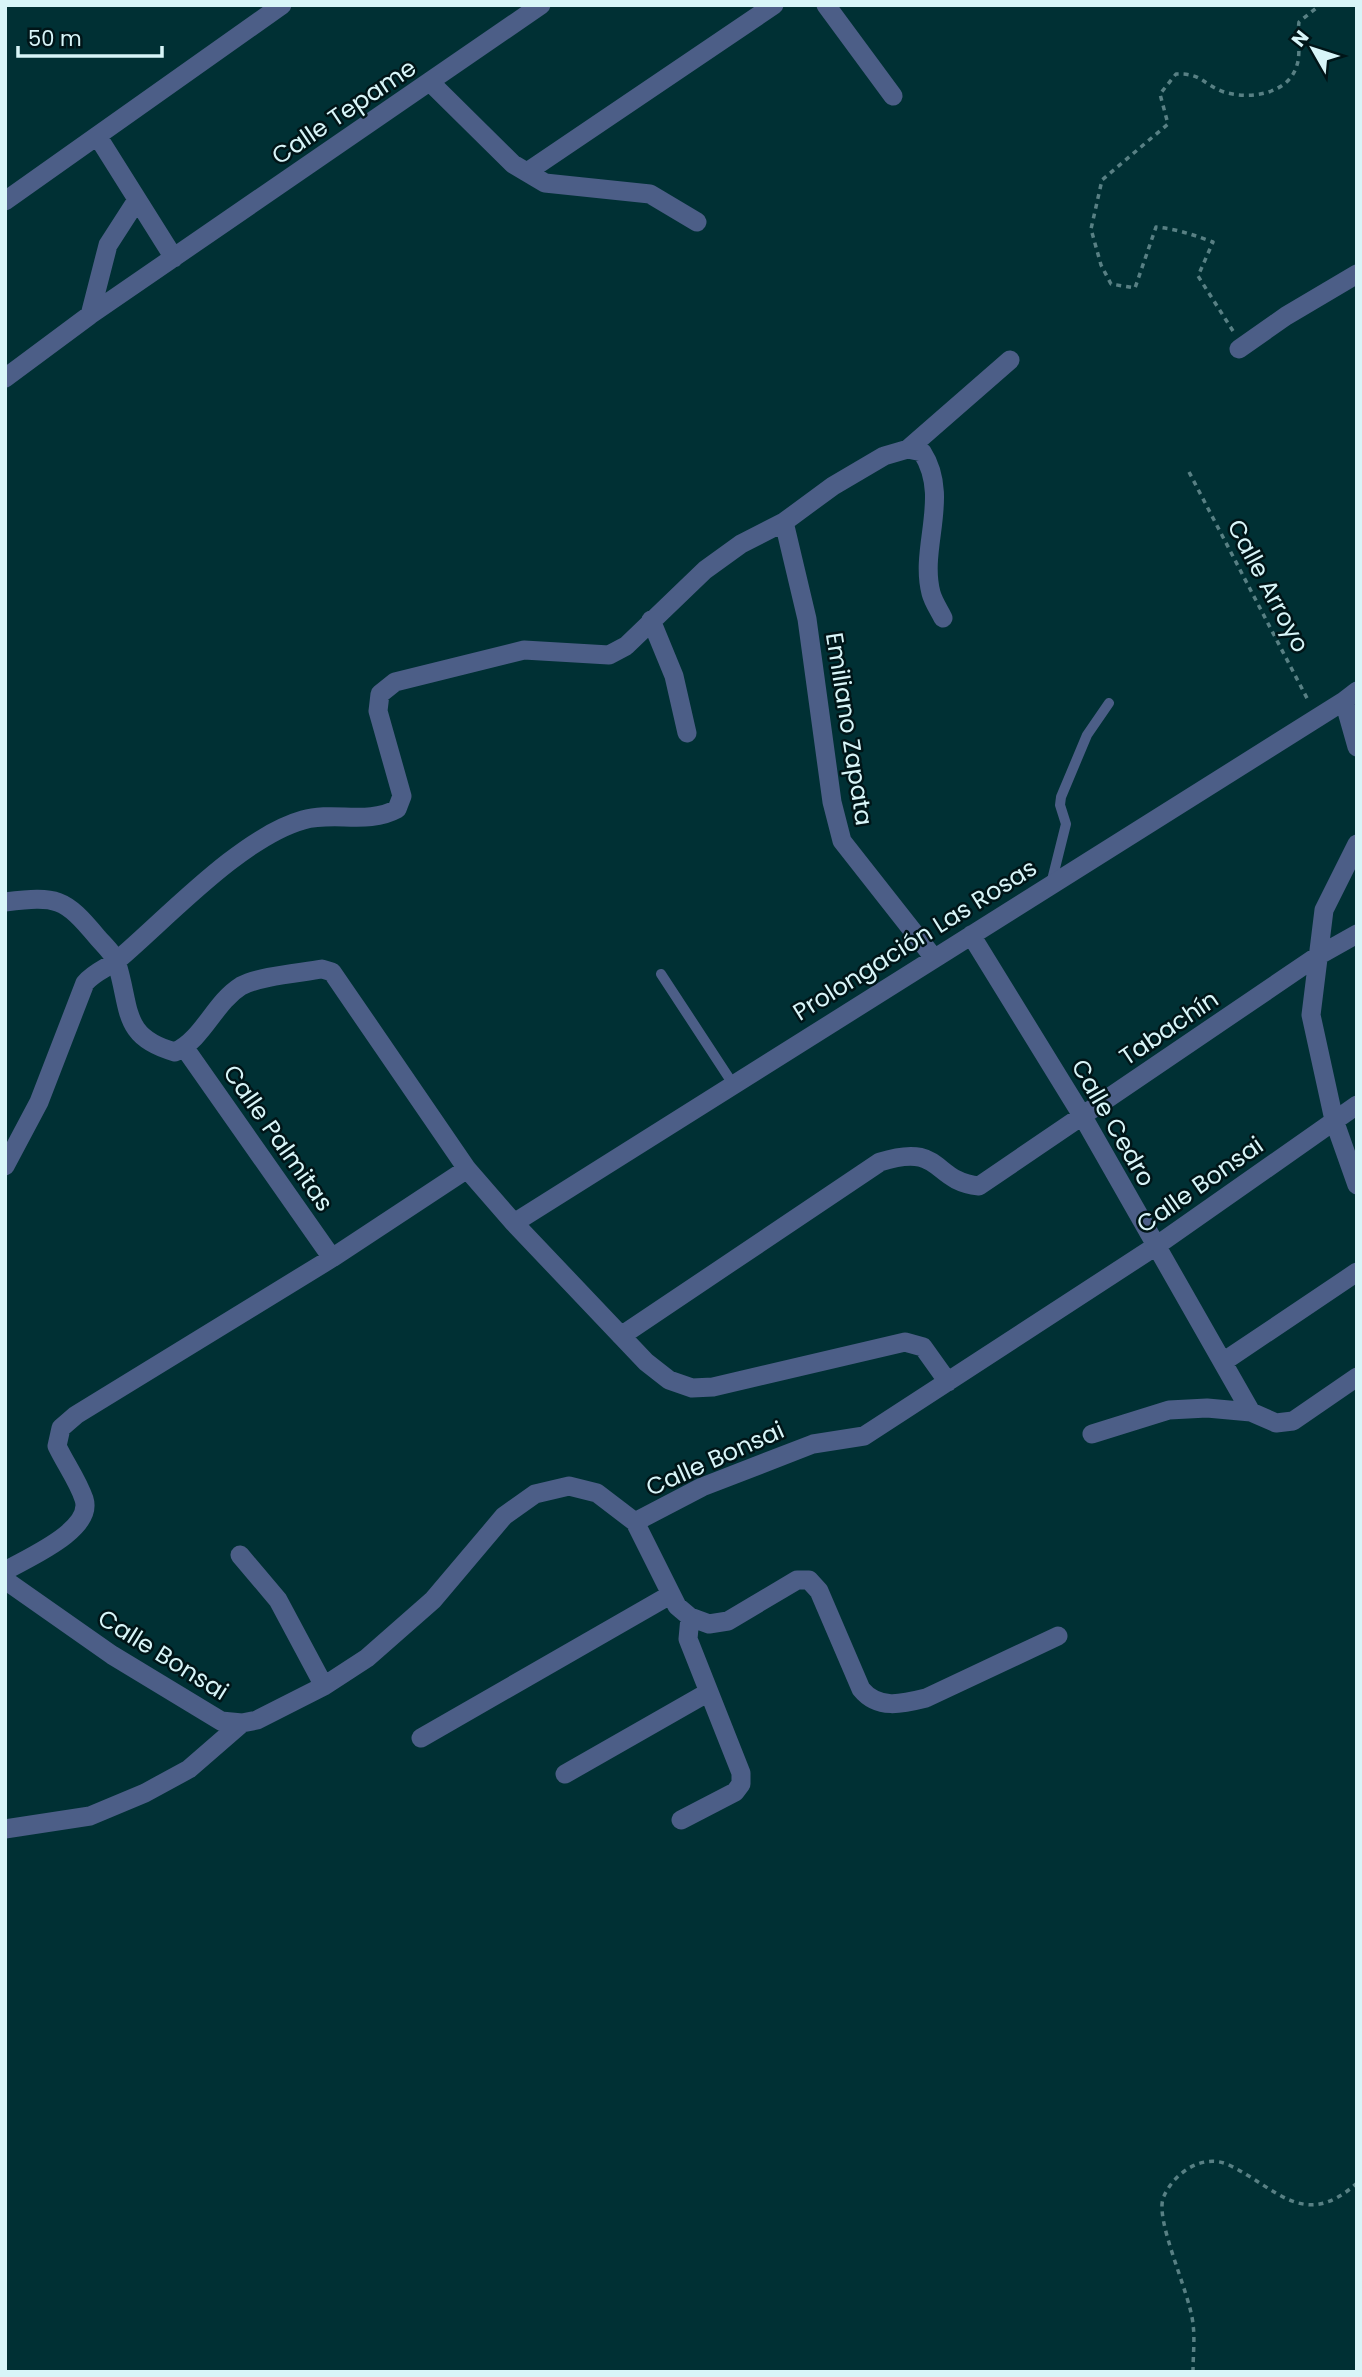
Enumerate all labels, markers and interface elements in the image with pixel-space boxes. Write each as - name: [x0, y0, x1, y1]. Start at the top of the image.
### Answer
- scale bar: [18, 14, 161, 58]
- north arrow: [1278, 14, 1348, 84]
- text: 50 m: [28, 24, 82, 53]
- text: N: [1285, 25, 1315, 53]
- street label: Calle Tepame: [265, 51, 422, 172]
- street label: Calle Arroyo: [1220, 513, 1317, 658]
- street label: Emiliano Zapata: [818, 630, 881, 828]
- street label: Prolongación Las Rosas: [787, 851, 1043, 1028]
- street label: Tabachín: [1113, 982, 1225, 1073]
- street label: Calle Cedro: [1064, 1053, 1163, 1192]
- street label: Calle Palmitas: [216, 1058, 341, 1218]
- street label: Calle Bonsai: [1130, 1129, 1270, 1241]
- street label: Calle Bonsai: [641, 1413, 789, 1504]
- street label: Calle Bonsai: [92, 1601, 235, 1708]

